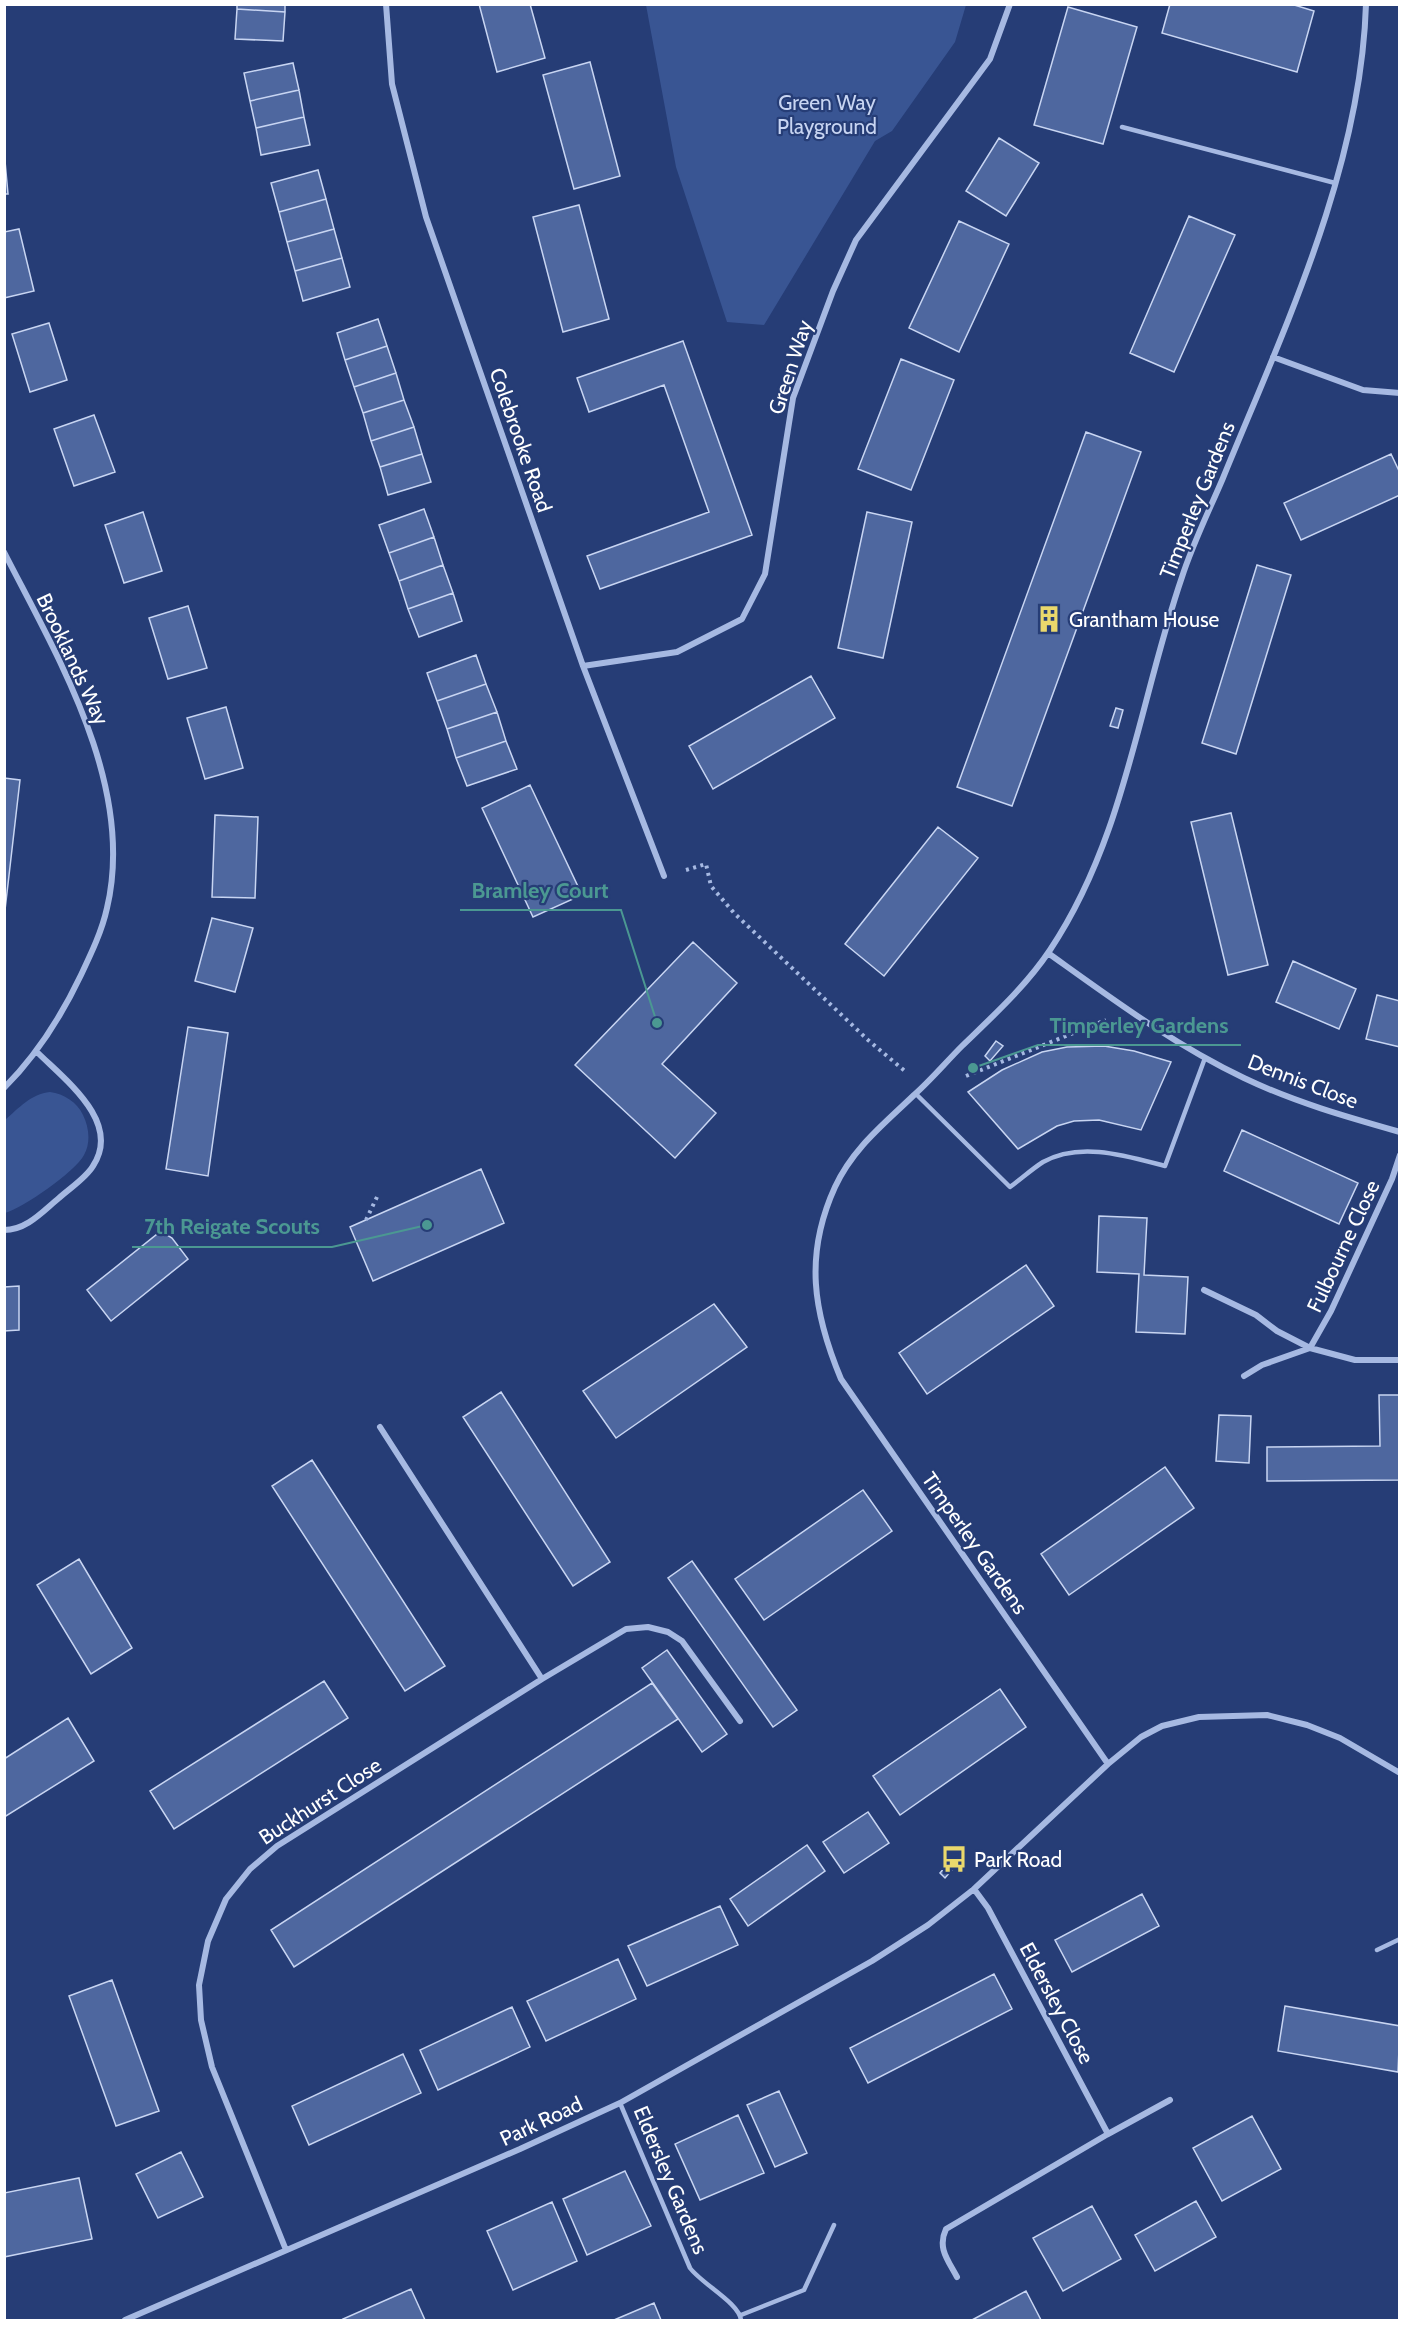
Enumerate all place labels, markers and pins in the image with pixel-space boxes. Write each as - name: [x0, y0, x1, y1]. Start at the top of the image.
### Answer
- building icon: Grantham House: [1034, 604, 1064, 634]
- place label: Grantham House: [1069, 607, 1220, 632]
- callout: Bramley Court: [460, 870, 621, 910]
- callout: Timperley Gardens: [1038, 1005, 1241, 1045]
- callout: 7th Reigate Scouts: [132, 1207, 332, 1247]
- bus stop icon: Park Road: [939, 1844, 969, 1874]
- place label: Park Road: [974, 1847, 1062, 1872]

